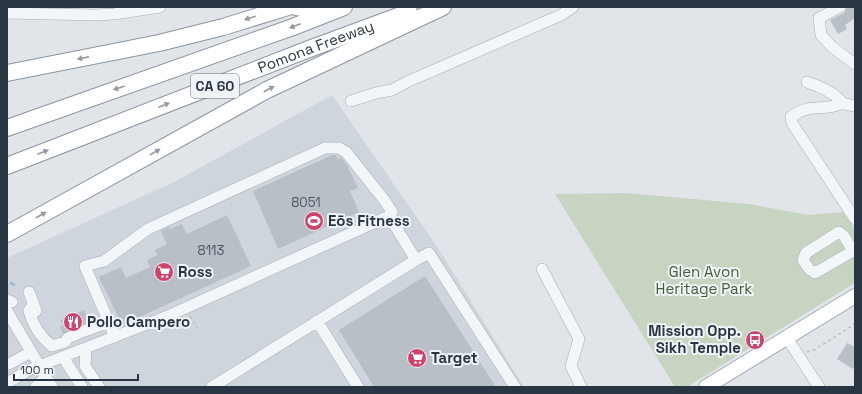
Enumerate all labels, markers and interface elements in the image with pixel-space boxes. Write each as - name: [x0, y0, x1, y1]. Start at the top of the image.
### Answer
- one-way arrow: [244, 15, 256, 21]
- street label: Pomona Freeway: [255, 16, 376, 77]
- one-way arrow: [288, 24, 300, 30]
- one-way arrow: [77, 56, 89, 62]
- road number: CA 60: [191, 74, 239, 98]
- one-way arrow: [113, 85, 125, 91]
- one-way arrow: [263, 86, 274, 92]
- one-way arrow: [159, 102, 171, 108]
- one-way arrow: [149, 148, 161, 155]
- one-way arrow: [38, 149, 50, 155]
- house number: 8051: [291, 194, 321, 211]
- sports icon: Eōs Fitness: [303, 210, 325, 232]
- one-way arrow: [35, 211, 47, 218]
- place label: Eōs Fitness: [328, 211, 410, 230]
- house number: 8113: [198, 242, 225, 259]
- supermarket icon: Ross: [153, 261, 175, 283]
- place label: Ross: [178, 262, 213, 281]
- park label: Glen Avon Heritage Park: [656, 262, 752, 298]
- restaurant icon: Pollo Campero: [62, 311, 84, 333]
- place label: Pollo Campero: [87, 312, 190, 331]
- place label: Mission Opp. Sikh Temple: [648, 321, 741, 357]
- bus stop icon: Mission Opp. Sikh Temple: [744, 329, 766, 351]
- supermarket icon: Target: [406, 347, 428, 369]
- place label: Target: [431, 348, 478, 367]
- scale bar: [14, 356, 138, 382]
- text: 100 m: [20, 362, 54, 378]

